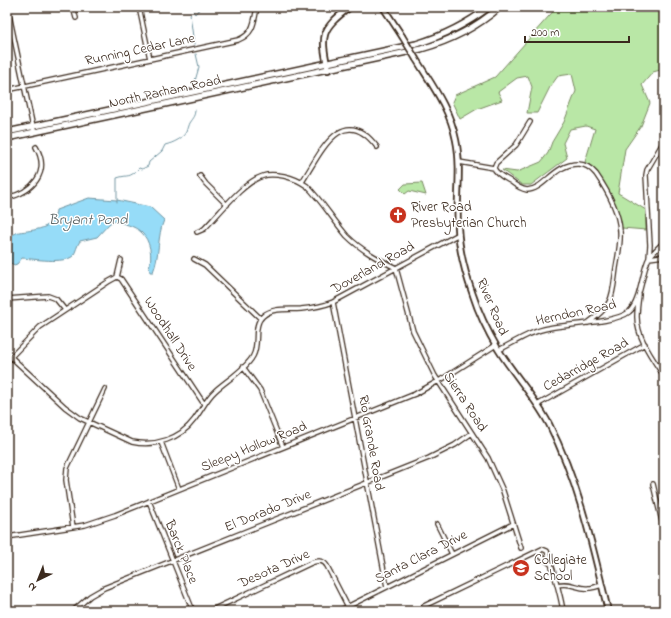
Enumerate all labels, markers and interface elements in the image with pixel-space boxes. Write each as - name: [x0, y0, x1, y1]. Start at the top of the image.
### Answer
- scale bar: [525, 18, 629, 44]
- text: 200 m: [531, 24, 560, 42]
- street label: Running Cedar Lane: [83, 28, 198, 73]
- street label: North Parham Road: [107, 70, 223, 114]
- place label: River Road Presbyterian Church: [411, 197, 527, 235]
- church icon: River Road Presbyterian Church: [388, 205, 408, 225]
- water label: Bryant Pond: [49, 209, 128, 232]
- street label: Doverland Road: [327, 236, 419, 300]
- street label: River Road: [470, 275, 514, 339]
- street label: Woodhall Drive: [138, 293, 202, 376]
- street label: Herndon Road: [534, 294, 618, 332]
- street label: Cedarridge Road: [539, 333, 633, 398]
- street label: Sierra Road: [438, 368, 492, 436]
- street label: Rio Grande Road: [352, 394, 390, 493]
- street label: Sleepy Hollow Road: [198, 416, 311, 479]
- street label: El Dorado Drive: [222, 484, 315, 538]
- street label: Barck Place: [158, 516, 204, 588]
- street label: Santa Clara Drive: [371, 524, 472, 589]
- street label: Desota Drive: [234, 544, 314, 594]
- place label: Collegiate School: [534, 550, 588, 587]
- school or university icon: Collegiate School: [511, 558, 531, 578]
- north arrow: [18, 560, 58, 600]
- text: N: [24, 578, 40, 595]

